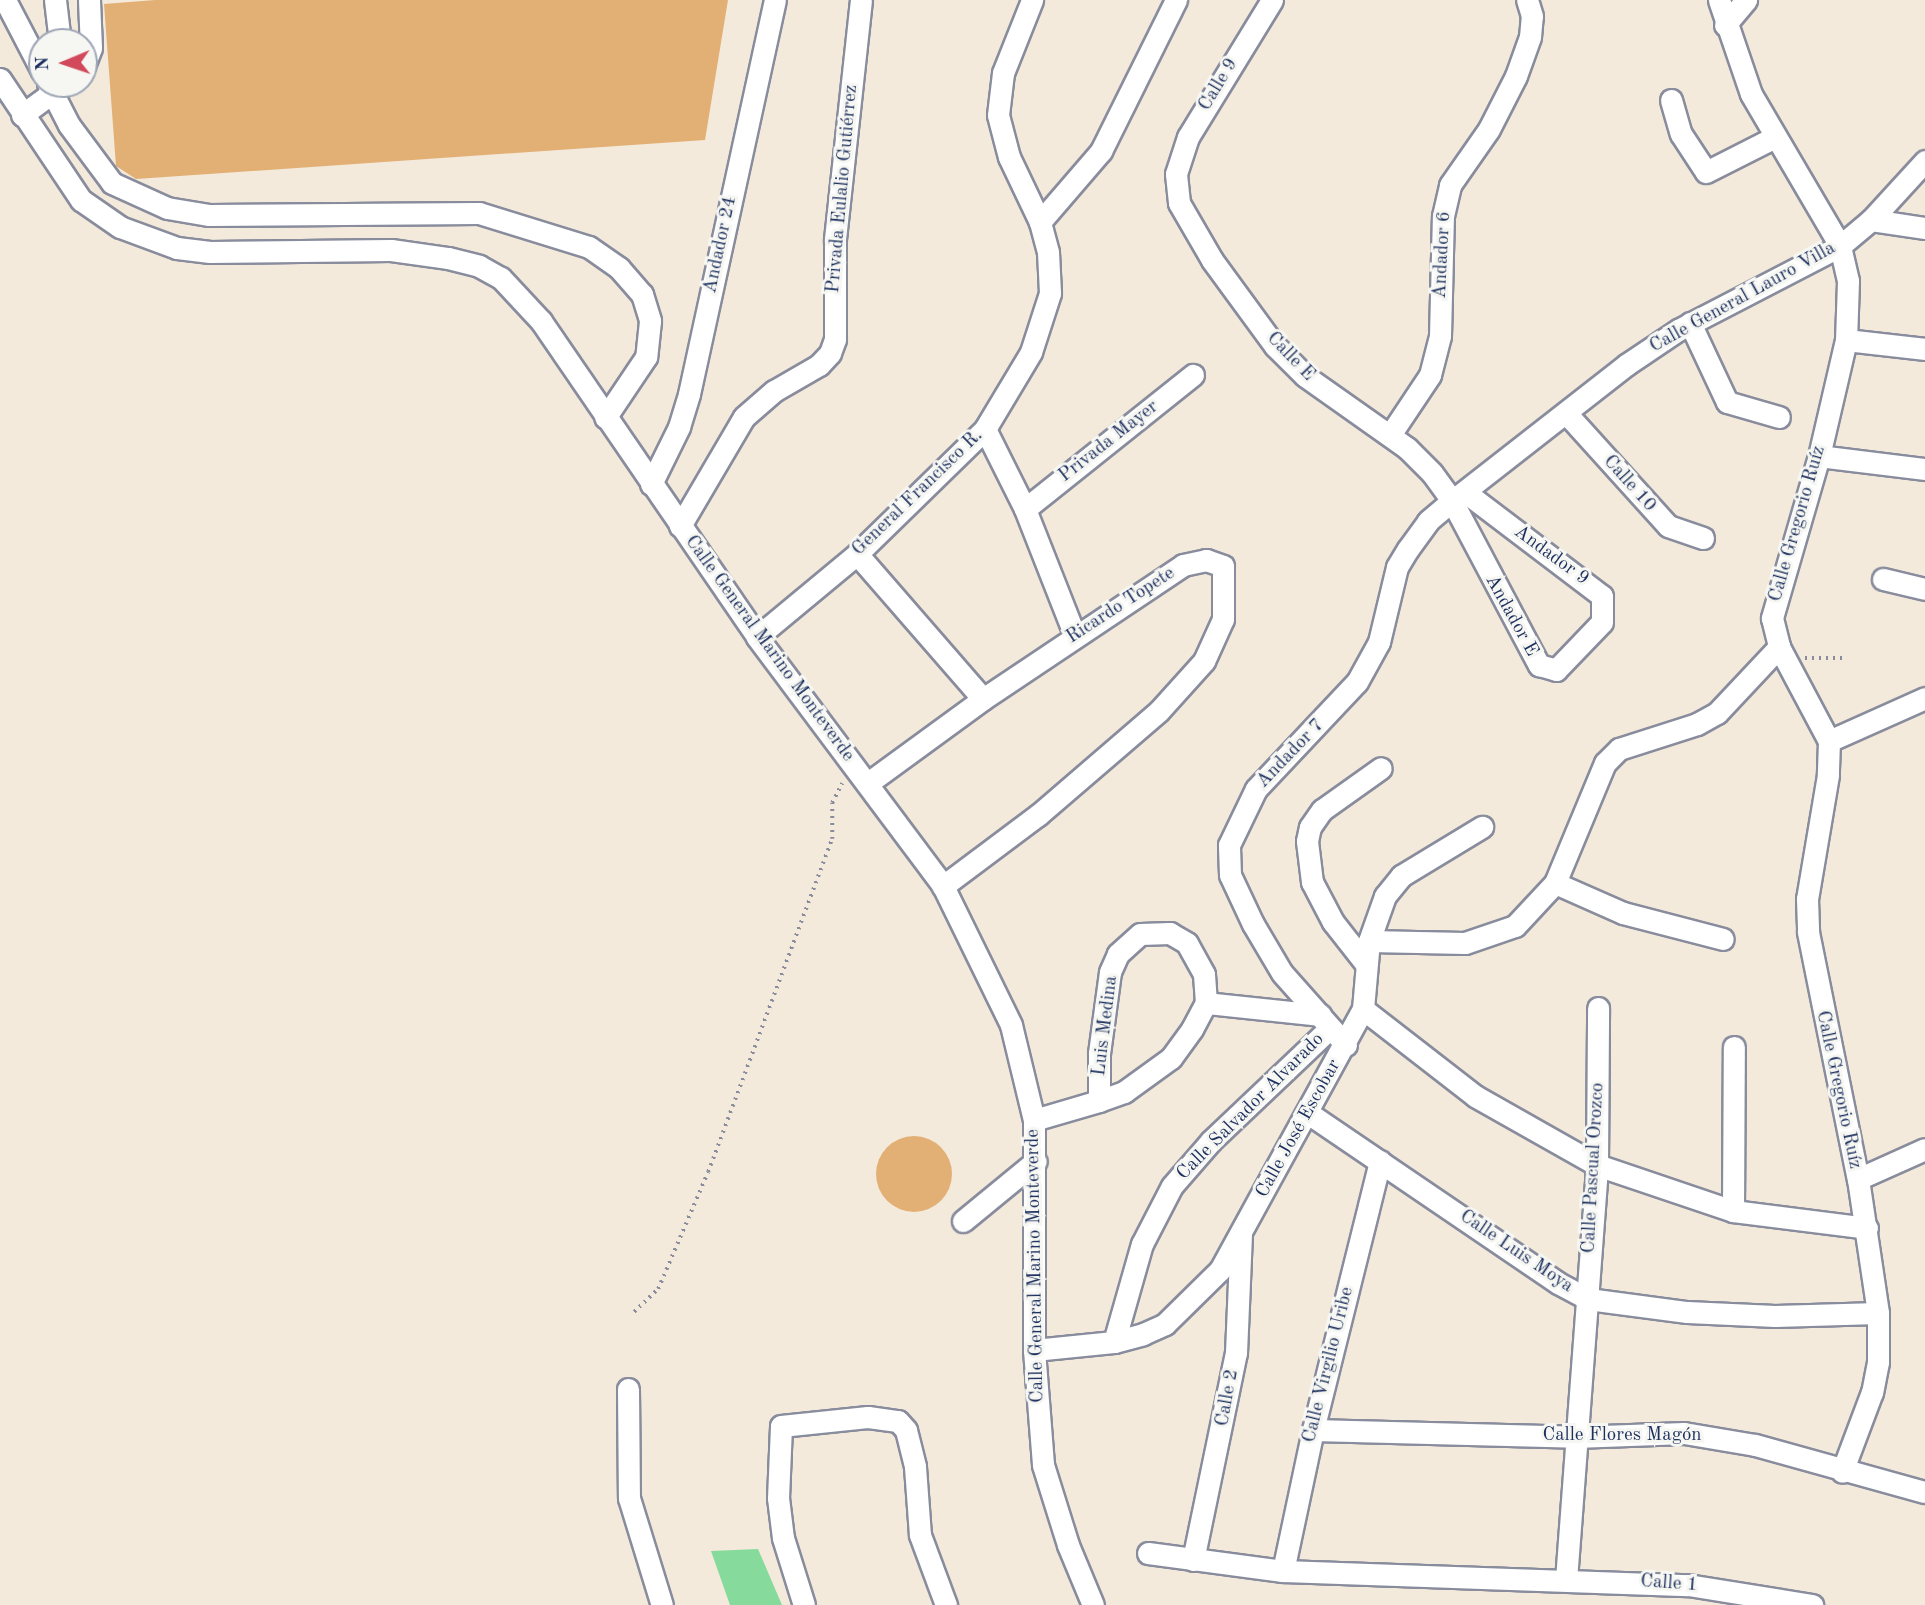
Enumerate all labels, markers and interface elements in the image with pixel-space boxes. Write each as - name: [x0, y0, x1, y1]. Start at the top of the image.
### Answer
- north arrow: [28, 28, 98, 98]
- street label: Calle 9: [1194, 55, 1244, 115]
- text: N: [34, 56, 53, 71]
- street label: Privada Eulalio Gutiérrez: [823, 84, 863, 294]
- street label: Andador 24: [700, 194, 742, 296]
- street label: Andador 6: [1429, 211, 1457, 299]
- street label: Calle General Lauro Villa: [1646, 237, 1840, 359]
- street label: Calle E: [1261, 328, 1319, 386]
- street label: Privada Mayer: [1055, 396, 1163, 488]
- street label: General Francisco R.: [848, 425, 988, 561]
- street label: Calle Gregorio Ruíz: [1765, 443, 1831, 605]
- street label: Calle 10: [1598, 451, 1660, 517]
- street label: Andador 9: [1509, 521, 1593, 591]
- street label: Calle General Marino Monteverde: [679, 531, 859, 767]
- street label: Ricardo Topete: [1063, 563, 1179, 649]
- street label: Andador E: [1479, 571, 1543, 661]
- street label: Andador 7: [1252, 715, 1330, 793]
- street label: Luis Medina: [1089, 975, 1123, 1077]
- street label: Calle Gregorio Ruíz: [1810, 1009, 1866, 1171]
- street label: Calle Salvador Alvarado: [1173, 1029, 1329, 1185]
- street label: Calle José Escobar: [1252, 1056, 1346, 1202]
- street label: Calle Pascual Orozco: [1578, 1082, 1610, 1254]
- street label: Calle General Marino Monteverde: [1022, 1129, 1050, 1403]
- street label: Calle Luis Moya: [1455, 1206, 1577, 1298]
- street label: Calle Virgilio Uribe: [1299, 1285, 1359, 1445]
- street label: Calle 2: [1212, 1368, 1244, 1428]
- street label: Calle Flores Magón: [1542, 1425, 1702, 1447]
- street label: Calle 1: [1640, 1571, 1698, 1597]

